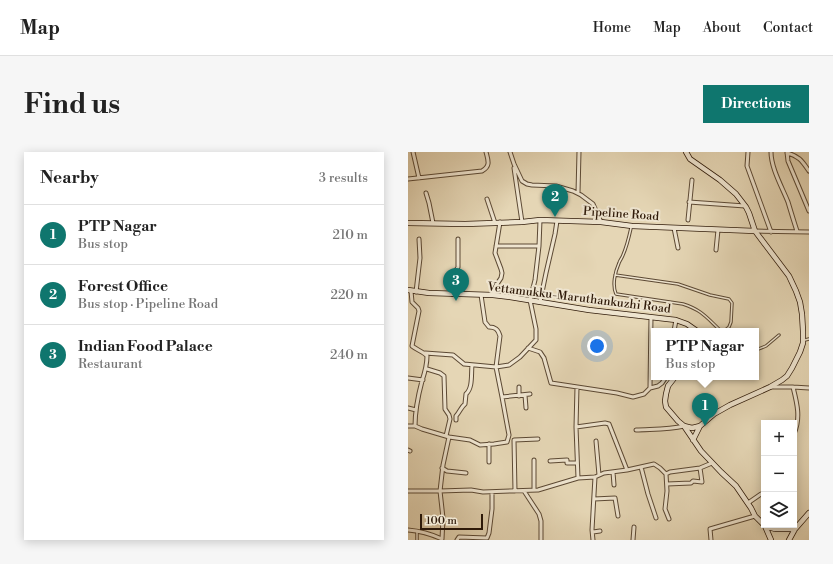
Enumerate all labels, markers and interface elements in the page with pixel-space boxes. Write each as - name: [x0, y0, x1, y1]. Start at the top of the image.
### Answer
- text: Map: [20, 16, 60, 40]
- text: Home: [593, 19, 631, 37]
- text: Map: [653, 19, 681, 37]
- text: About: [703, 19, 741, 37]
- text: Contact: [763, 19, 813, 37]
- button: Directions: [703, 85, 809, 123]
- text: Find us: [24, 87, 120, 122]
- text: Nearby: [40, 167, 99, 189]
- text: 3 results: [319, 170, 368, 186]
- pin: 2: [542, 184, 568, 217]
- street label: Pipeline Road: [582, 204, 660, 224]
- text: PTP Nagar: [78, 217, 157, 236]
- text: 1: [50, 227, 56, 243]
- text: 210 m: [333, 227, 368, 243]
- text: Bus stop: [78, 236, 128, 252]
- pin: 3: [443, 268, 469, 301]
- text: Forest Office: [78, 277, 168, 296]
- street label: Vettamukku-Maruthankuzhi Road: [485, 279, 672, 317]
- text: 2: [49, 287, 57, 303]
- text: 220 m: [330, 287, 368, 303]
- text: Bus stop · Pipeline Road: [78, 296, 218, 312]
- popup: [651, 328, 759, 380]
- your location: [587, 336, 607, 356]
- text: Indian Food Palace: [78, 337, 213, 356]
- text: PTP Nagar: [666, 337, 744, 356]
- text: 3: [49, 347, 57, 363]
- text: 240 m: [330, 347, 368, 363]
- text: Restaurant: [78, 356, 143, 372]
- text: Bus stop: [666, 356, 716, 372]
- pin: 1: [692, 393, 718, 426]
- map controls: [761, 420, 797, 528]
- button: +: [761, 420, 797, 456]
- button: −: [761, 456, 797, 492]
- button: layers: [761, 492, 797, 528]
- scale bar: [420, 512, 483, 531]
- text: 100 m: [426, 514, 457, 528]

